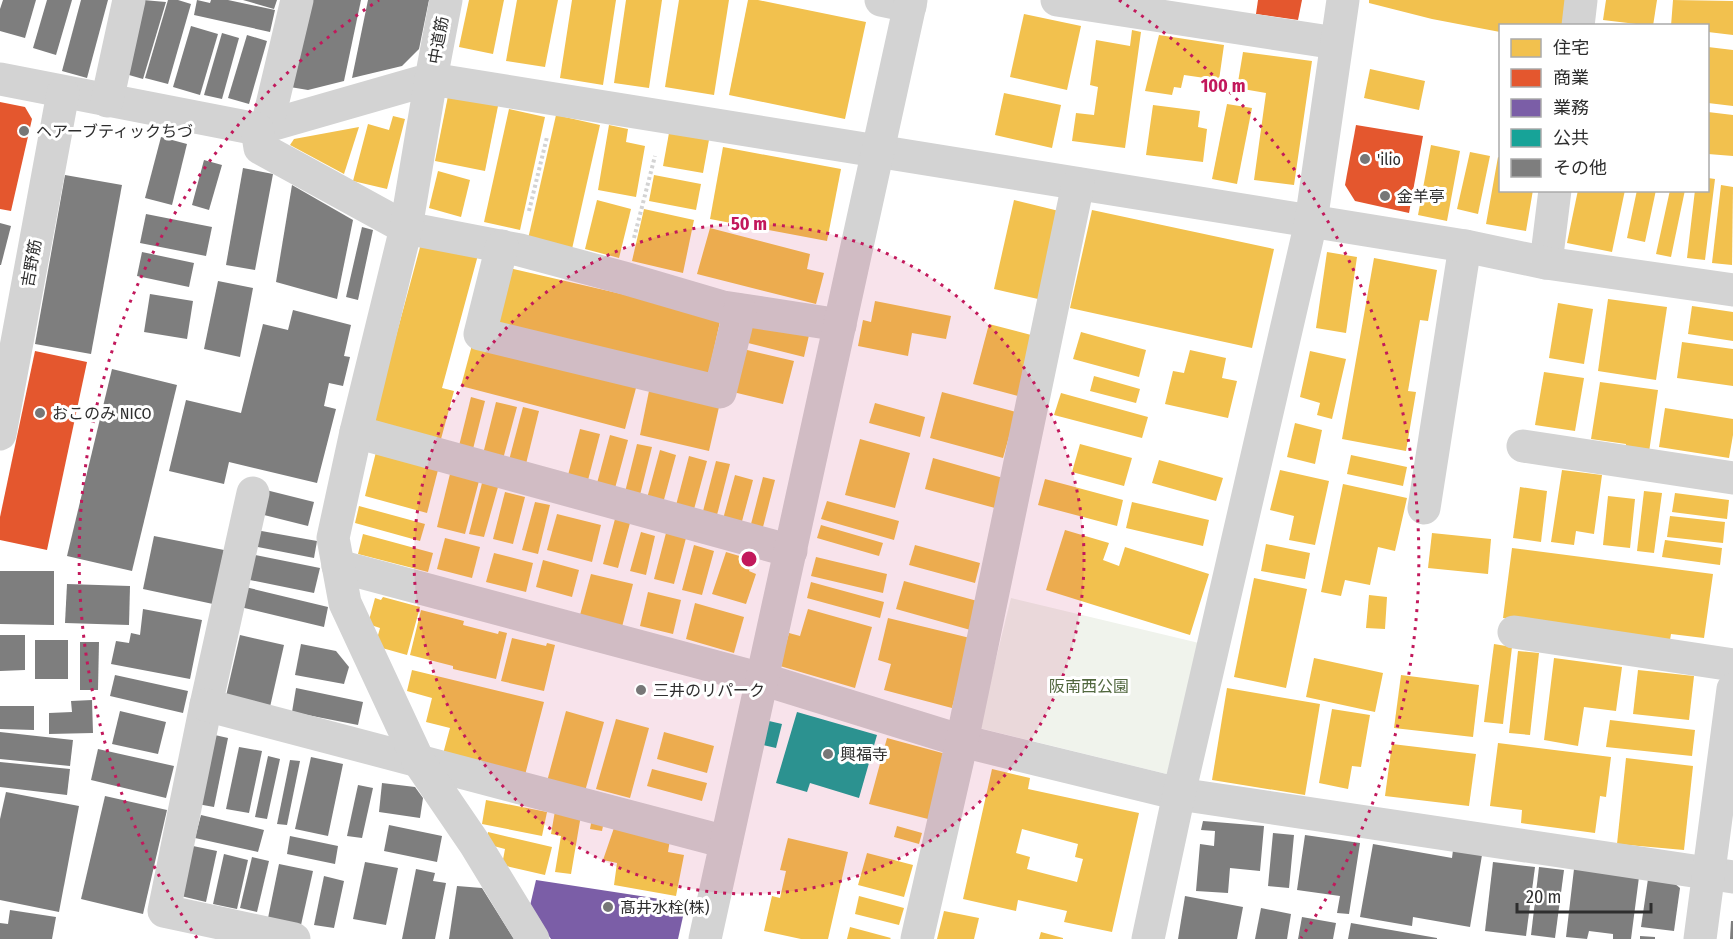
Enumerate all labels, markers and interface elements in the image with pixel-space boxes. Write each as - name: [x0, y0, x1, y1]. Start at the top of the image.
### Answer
- street label: 中道筋: [425, 15, 452, 65]
- legend: [1499, 24, 1709, 192]
- text: 住宅: [1553, 37, 1589, 59]
- text: 商業: [1553, 67, 1589, 89]
- text: 100 m: [1201, 75, 1245, 97]
- text: 業務: [1553, 97, 1589, 119]
- place label: ヘアーブティックちづ: [36, 122, 193, 141]
- marker: ヘアーブティックちづ: [17, 124, 31, 138]
- text: 公共: [1553, 127, 1589, 149]
- place label: 'ilio: [1377, 150, 1401, 169]
- marker: 'ilio: [1358, 152, 1372, 166]
- text: その他: [1553, 157, 1607, 179]
- place label: 金羊亭: [1397, 187, 1445, 206]
- marker: 金羊亭: [1378, 189, 1392, 203]
- text: 50 m: [731, 213, 767, 235]
- street label: 吉野筋: [18, 238, 45, 288]
- place label: おこのみ NICO: [52, 404, 152, 423]
- marker: おこのみ NICO: [33, 406, 47, 420]
- centre of rings: [739, 549, 759, 569]
- park label: 阪南西公園: [1049, 677, 1129, 696]
- place label: 三井のリパーク: [653, 681, 765, 700]
- marker: 三井のリパーク: [634, 683, 648, 697]
- place label: 興福寺: [840, 745, 888, 764]
- marker: 興福寺: [821, 747, 835, 761]
- scale bar: [1517, 876, 1650, 914]
- text: 20 m: [1526, 886, 1561, 908]
- place label: 髙井水栓(株): [620, 898, 710, 917]
- marker: 髙井水栓(株): [601, 900, 615, 914]

